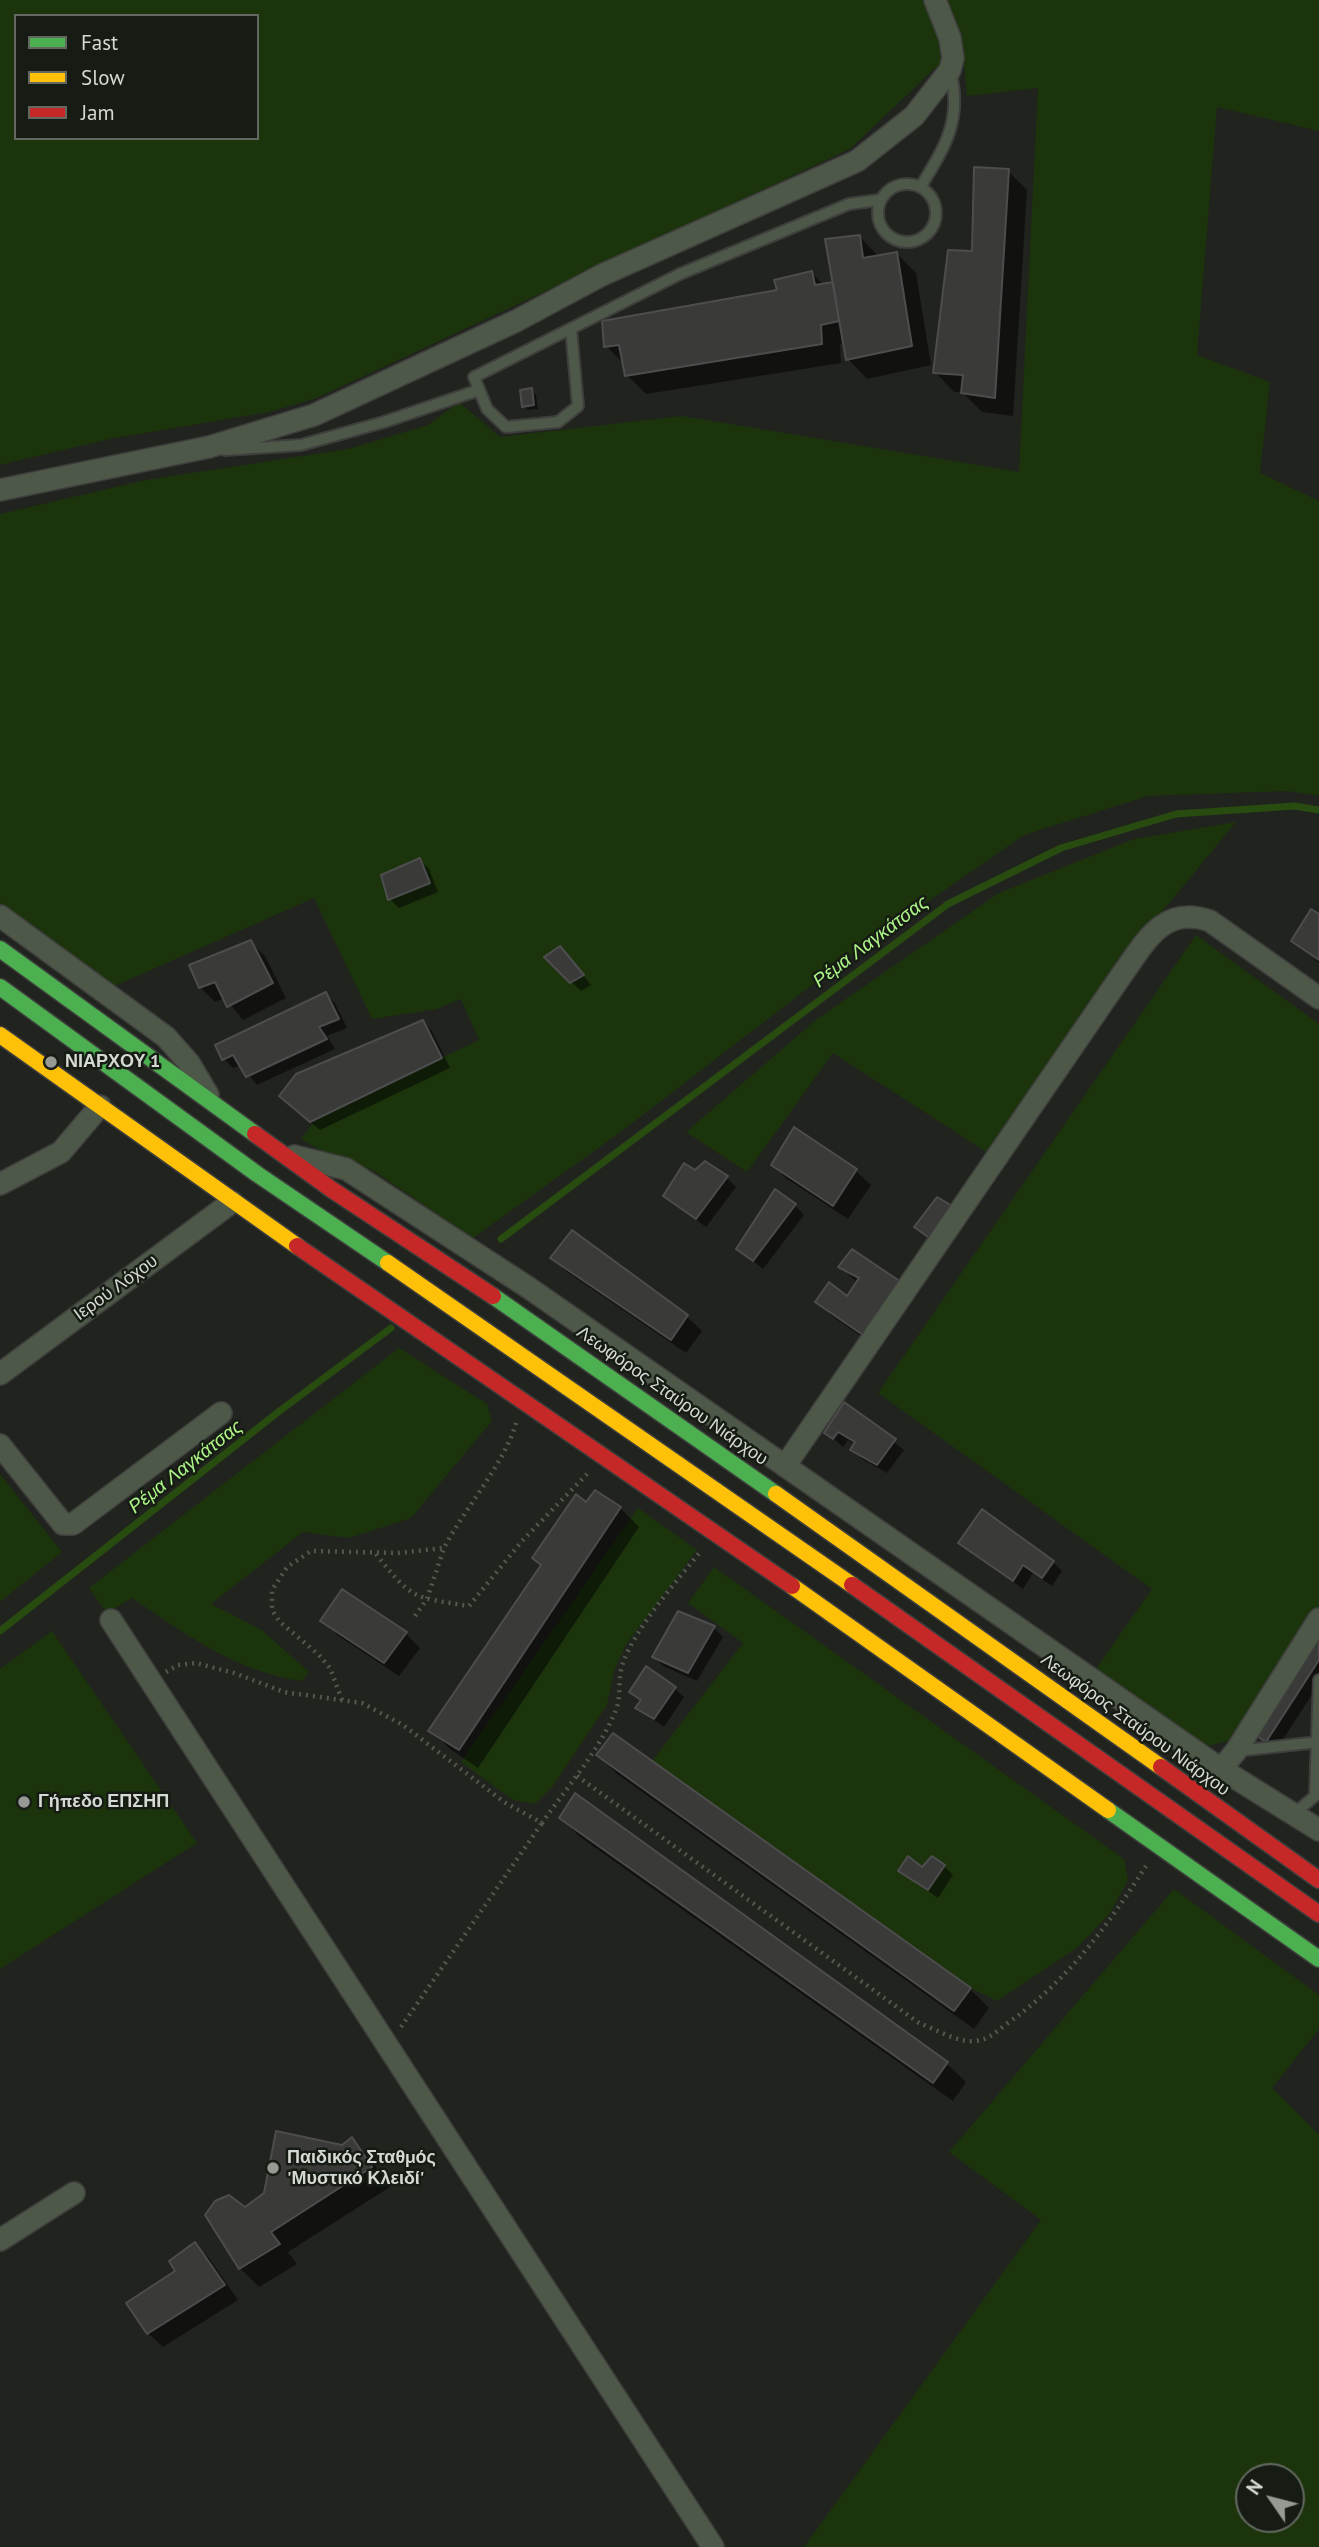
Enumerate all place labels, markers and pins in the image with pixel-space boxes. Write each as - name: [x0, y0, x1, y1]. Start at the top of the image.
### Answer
- place label: ΝΙΑΡΧΟΥ 1: [65, 1051, 160, 1073]
- marker: ΝΙΑΡΧΟΥ 1: [43, 1054, 59, 1070]
- place label: Γήπεδο ΕΠΣΗΠ: [38, 1791, 169, 1813]
- marker: Γήπεδο ΕΠΣΗΠ: [16, 1794, 32, 1810]
- place label: Παιδικός Σταθμός 'Μυστικό Κλειδί': [287, 2147, 436, 2190]
- marker: Παιδικός Σταθμός 'Μυστικό Κλειδί': [265, 2160, 281, 2176]

